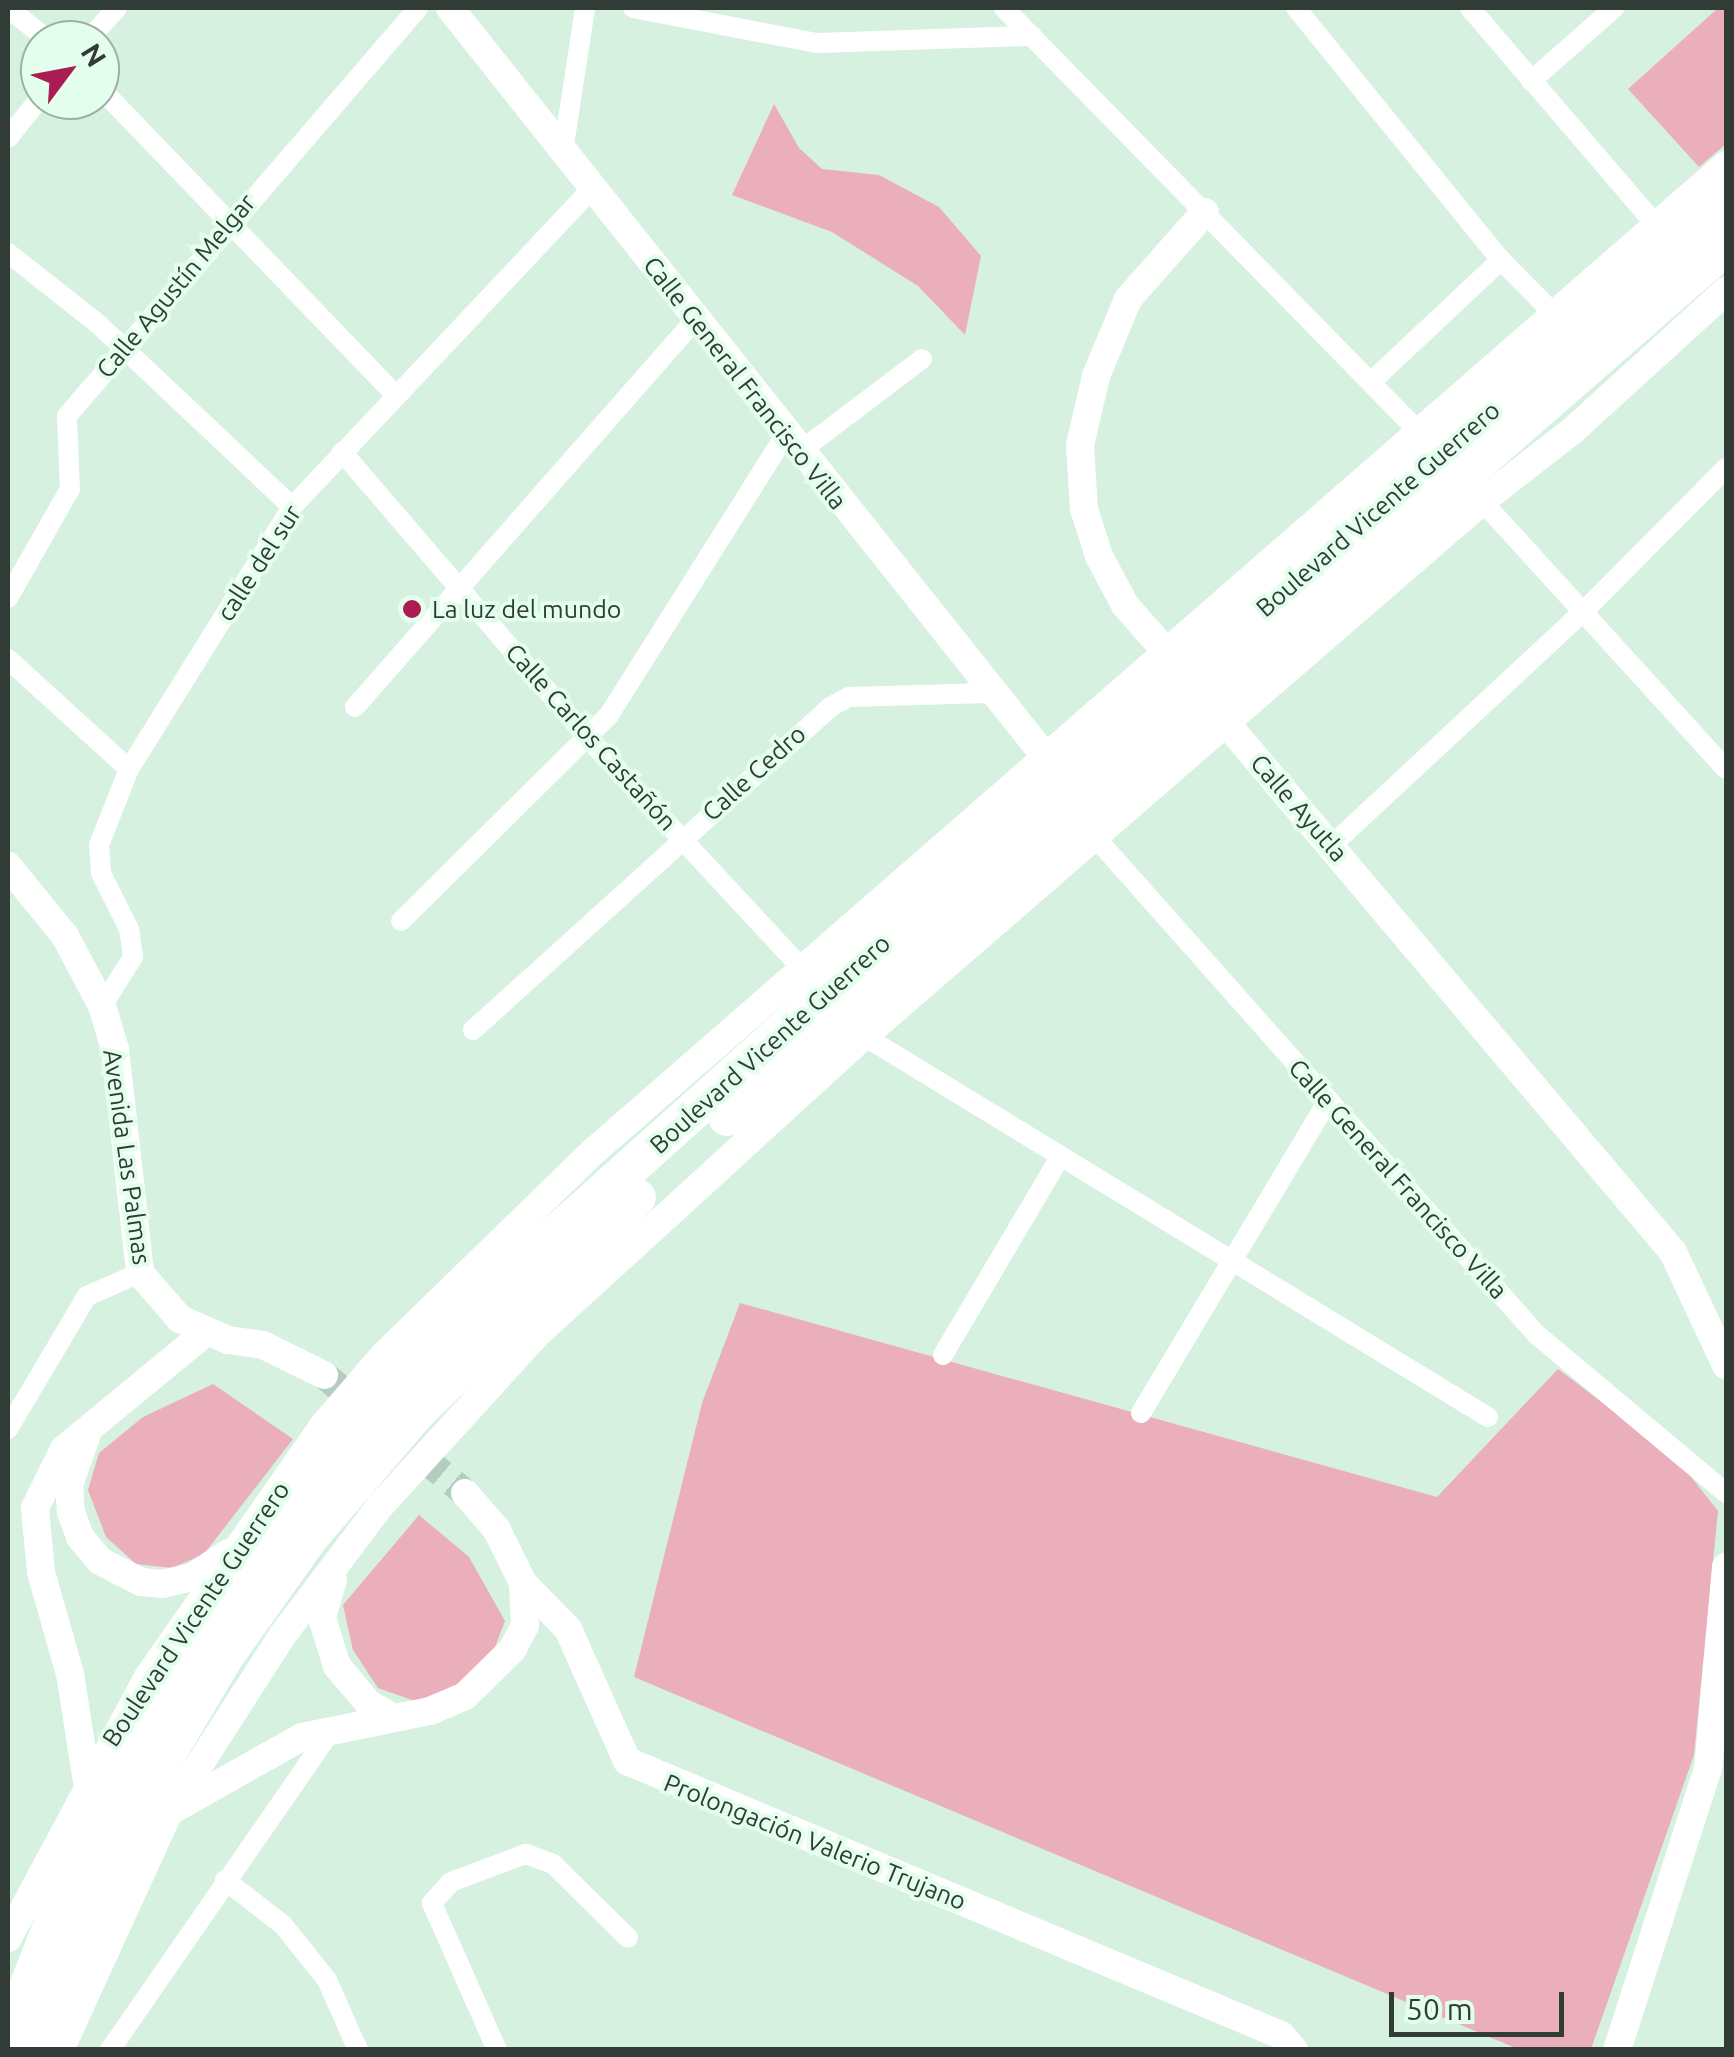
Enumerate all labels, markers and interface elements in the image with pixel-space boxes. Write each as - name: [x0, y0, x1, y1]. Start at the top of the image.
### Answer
- north arrow: [20, 20, 120, 120]
- text: N: [75, 38, 113, 72]
- street label: Calle Agustín Melgar: [90, 188, 262, 384]
- street label: Calle General Francisco Villa: [637, 251, 853, 515]
- street label: Boulevard Vicente Guerrero: [1250, 395, 1506, 623]
- street label: calle del sur: [210, 499, 308, 627]
- place label: La luz del mundo: [432, 594, 621, 624]
- marker: La luz del mundo: [401, 598, 423, 620]
- street label: Calle Carlos Castañón: [499, 637, 683, 837]
- street label: Calle Cedro: [696, 719, 812, 827]
- street label: Calle Ayutla: [1244, 748, 1354, 868]
- street label: Boulevard Vicente Guerrero: [644, 928, 896, 1160]
- street label: Avenida Las Palmas: [97, 1047, 157, 1267]
- street label: Calle General Francisco Villa: [1282, 1053, 1514, 1305]
- street label: Boulevard Vicente Guerrero: [96, 1476, 296, 1752]
- street label: Prolongación Valerio Trujano: [660, 1768, 970, 1916]
- scale bar: [1394, 1972, 1569, 2034]
- text: 50 m: [1406, 1992, 1473, 2026]

